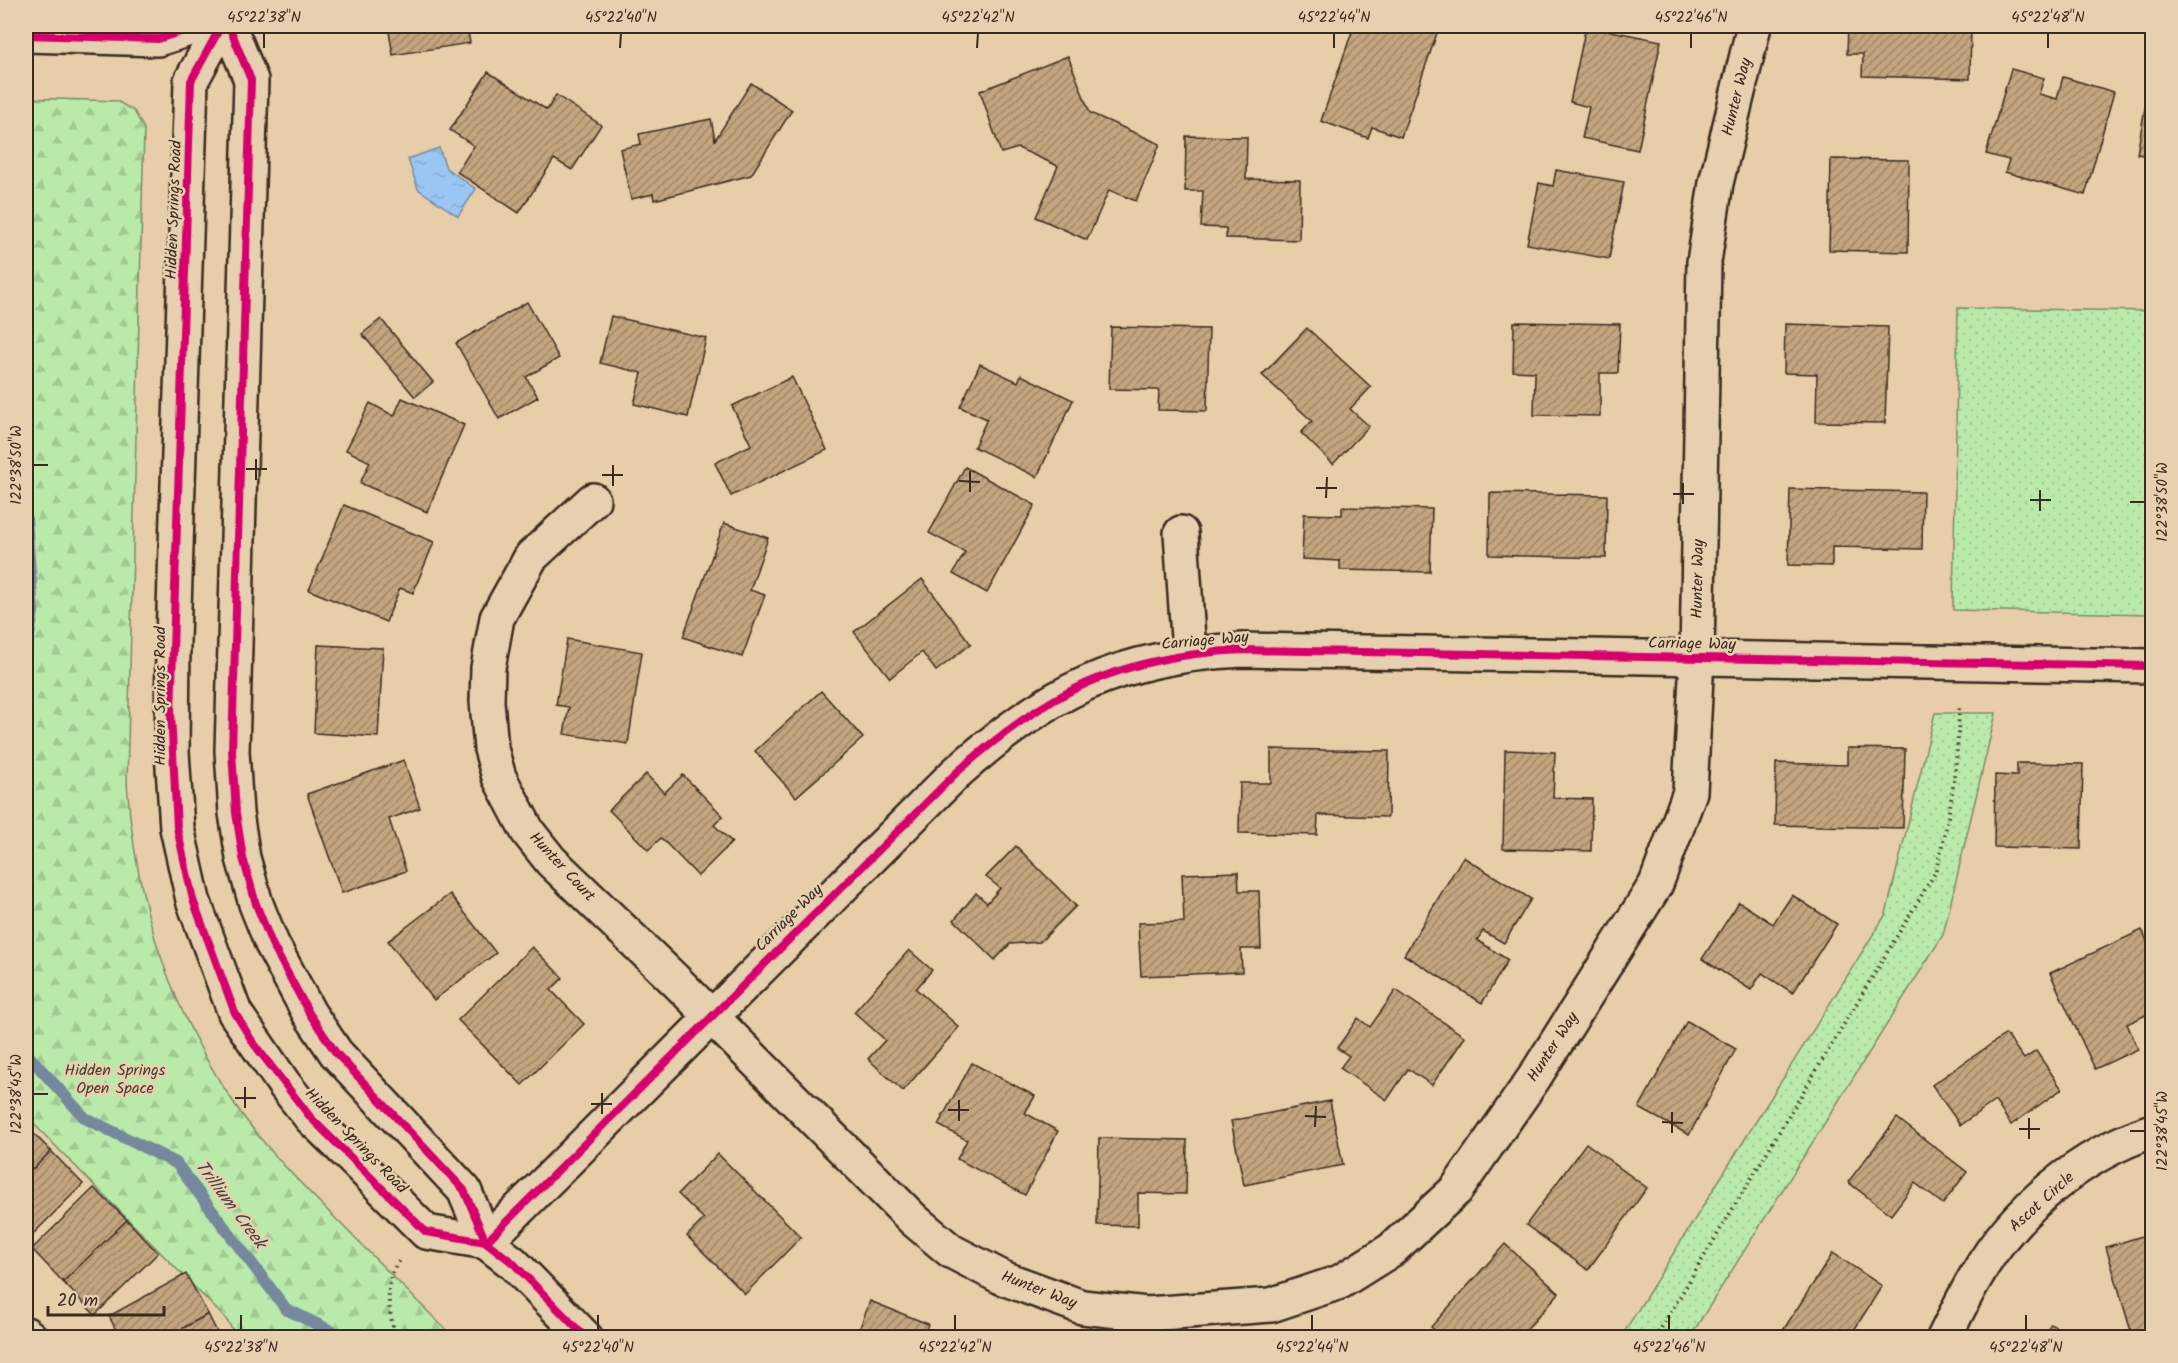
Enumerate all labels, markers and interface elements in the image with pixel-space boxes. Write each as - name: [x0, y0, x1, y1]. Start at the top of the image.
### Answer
- text: 45°22'38"N: [227, 6, 301, 30]
- text: 45°22'40"N: [585, 6, 657, 30]
- text: 45°22'42"N: [941, 6, 1015, 30]
- text: 45°22'44"N: [1298, 6, 1370, 30]
- text: 45°22'46"N: [1655, 6, 1727, 30]
- text: 45°22'48"N: [2011, 6, 2085, 30]
- street label: Hunter Way: [1715, 55, 1759, 139]
- street label: Hidden Springs Road: [159, 139, 189, 280]
- text: 122°38'50"W: [5, 425, 29, 505]
- text: 122°38'50"W: [2151, 462, 2175, 542]
- street label: Hunter Way: [1685, 539, 1711, 619]
- street label: Hidden Springs Road: [148, 625, 173, 766]
- street label: Carriage Way: [1160, 625, 1250, 657]
- street label: Carriage Way: [1648, 631, 1737, 657]
- street label: Hunter Court: [523, 826, 602, 908]
- street label: Carriage Way: [749, 878, 829, 958]
- street label: Hunter Way: [1521, 1006, 1585, 1087]
- text: 122°38'45"W: [5, 1054, 29, 1134]
- park label: Hidden Springs Open Space: [65, 1058, 166, 1101]
- street label: Hidden Springs Road: [299, 1082, 414, 1201]
- text: 122°38'45"W: [2151, 1091, 2175, 1171]
- water label: Trillium Creek: [187, 1155, 275, 1258]
- street label: Ascot Circle: [2004, 1166, 2080, 1238]
- street label: Hunter Way: [997, 1264, 1081, 1316]
- scale bar: [48, 1279, 164, 1317]
- text: 20 m: [57, 1287, 98, 1316]
- text: 45°22'38"N: [204, 1336, 278, 1360]
- text: 45°22'40"N: [562, 1336, 634, 1360]
- text: 45°22'42"N: [918, 1336, 992, 1360]
- text: 45°22'44"N: [1276, 1336, 1348, 1360]
- text: 45°22'46"N: [1633, 1336, 1705, 1360]
- text: 45°22'48"N: [1989, 1336, 2063, 1360]

